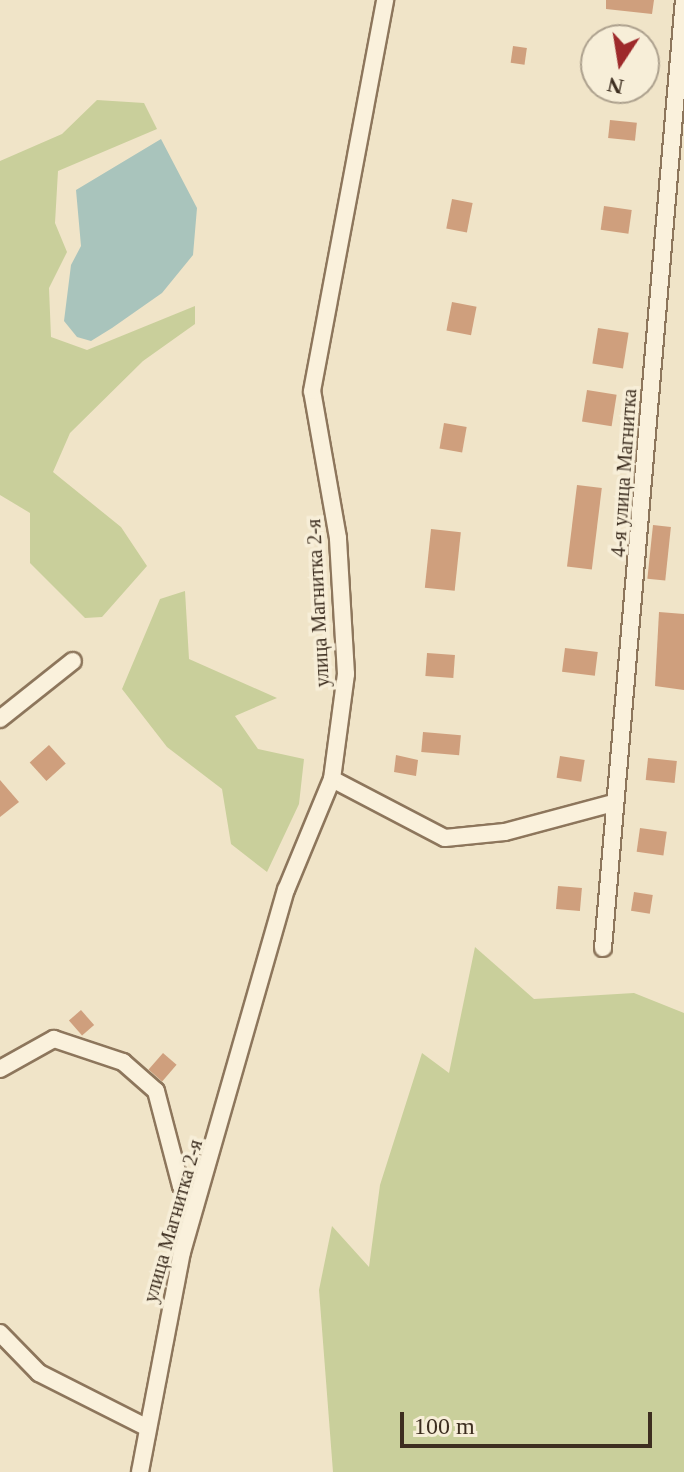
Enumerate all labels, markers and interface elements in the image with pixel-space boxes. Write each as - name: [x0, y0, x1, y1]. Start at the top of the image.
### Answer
- north arrow: [580, 24, 660, 104]
- text: N: [605, 72, 626, 100]
- street label: 4-я улица Магнитка: [606, 388, 642, 558]
- street label: улица Магнитка 2-я: [302, 518, 334, 688]
- street label: улица Магнитка 2-я: [138, 1137, 208, 1305]
- scale bar: [404, 1396, 656, 1446]
- text: 100 m: [414, 1413, 475, 1439]

